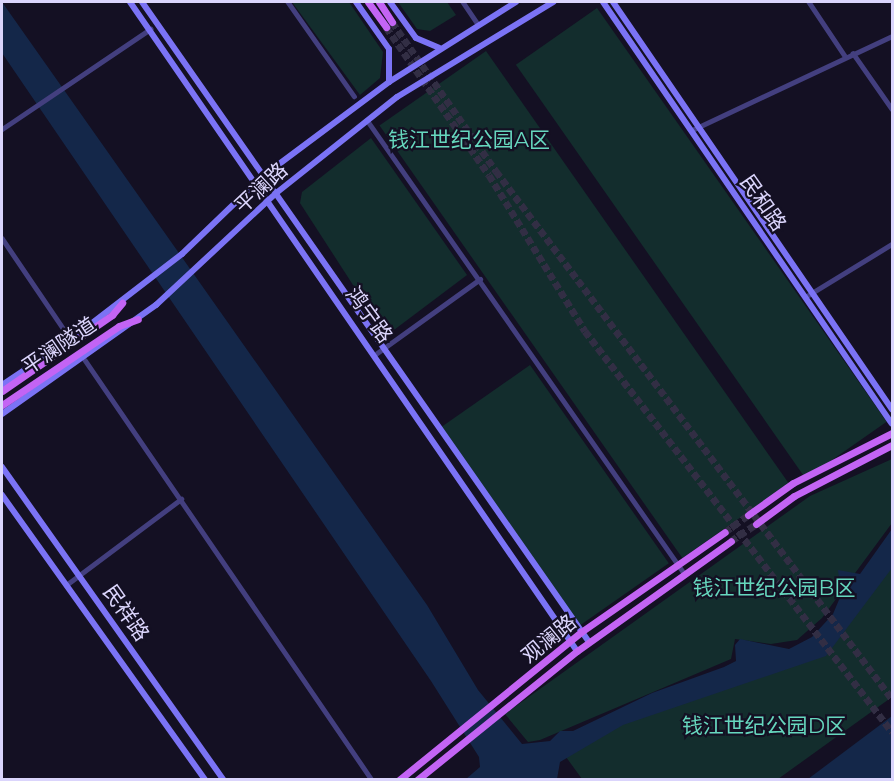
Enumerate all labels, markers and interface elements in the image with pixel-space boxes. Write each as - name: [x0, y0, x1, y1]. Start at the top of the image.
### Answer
- park label: 钱江世纪公园A区: [388, 127, 550, 153]
- street label: 平澜路: [229, 157, 293, 219]
- street label: 民和路: [735, 170, 791, 236]
- street label: 鸿宁路: [340, 282, 398, 348]
- street label: 平澜隧道: [17, 312, 101, 380]
- park label: 钱江世纪公园B区: [693, 575, 855, 601]
- street label: 民祥路: [98, 580, 154, 646]
- street label: 观澜路: [517, 609, 581, 669]
- park label: 钱江世纪公园D区: [682, 713, 846, 739]

